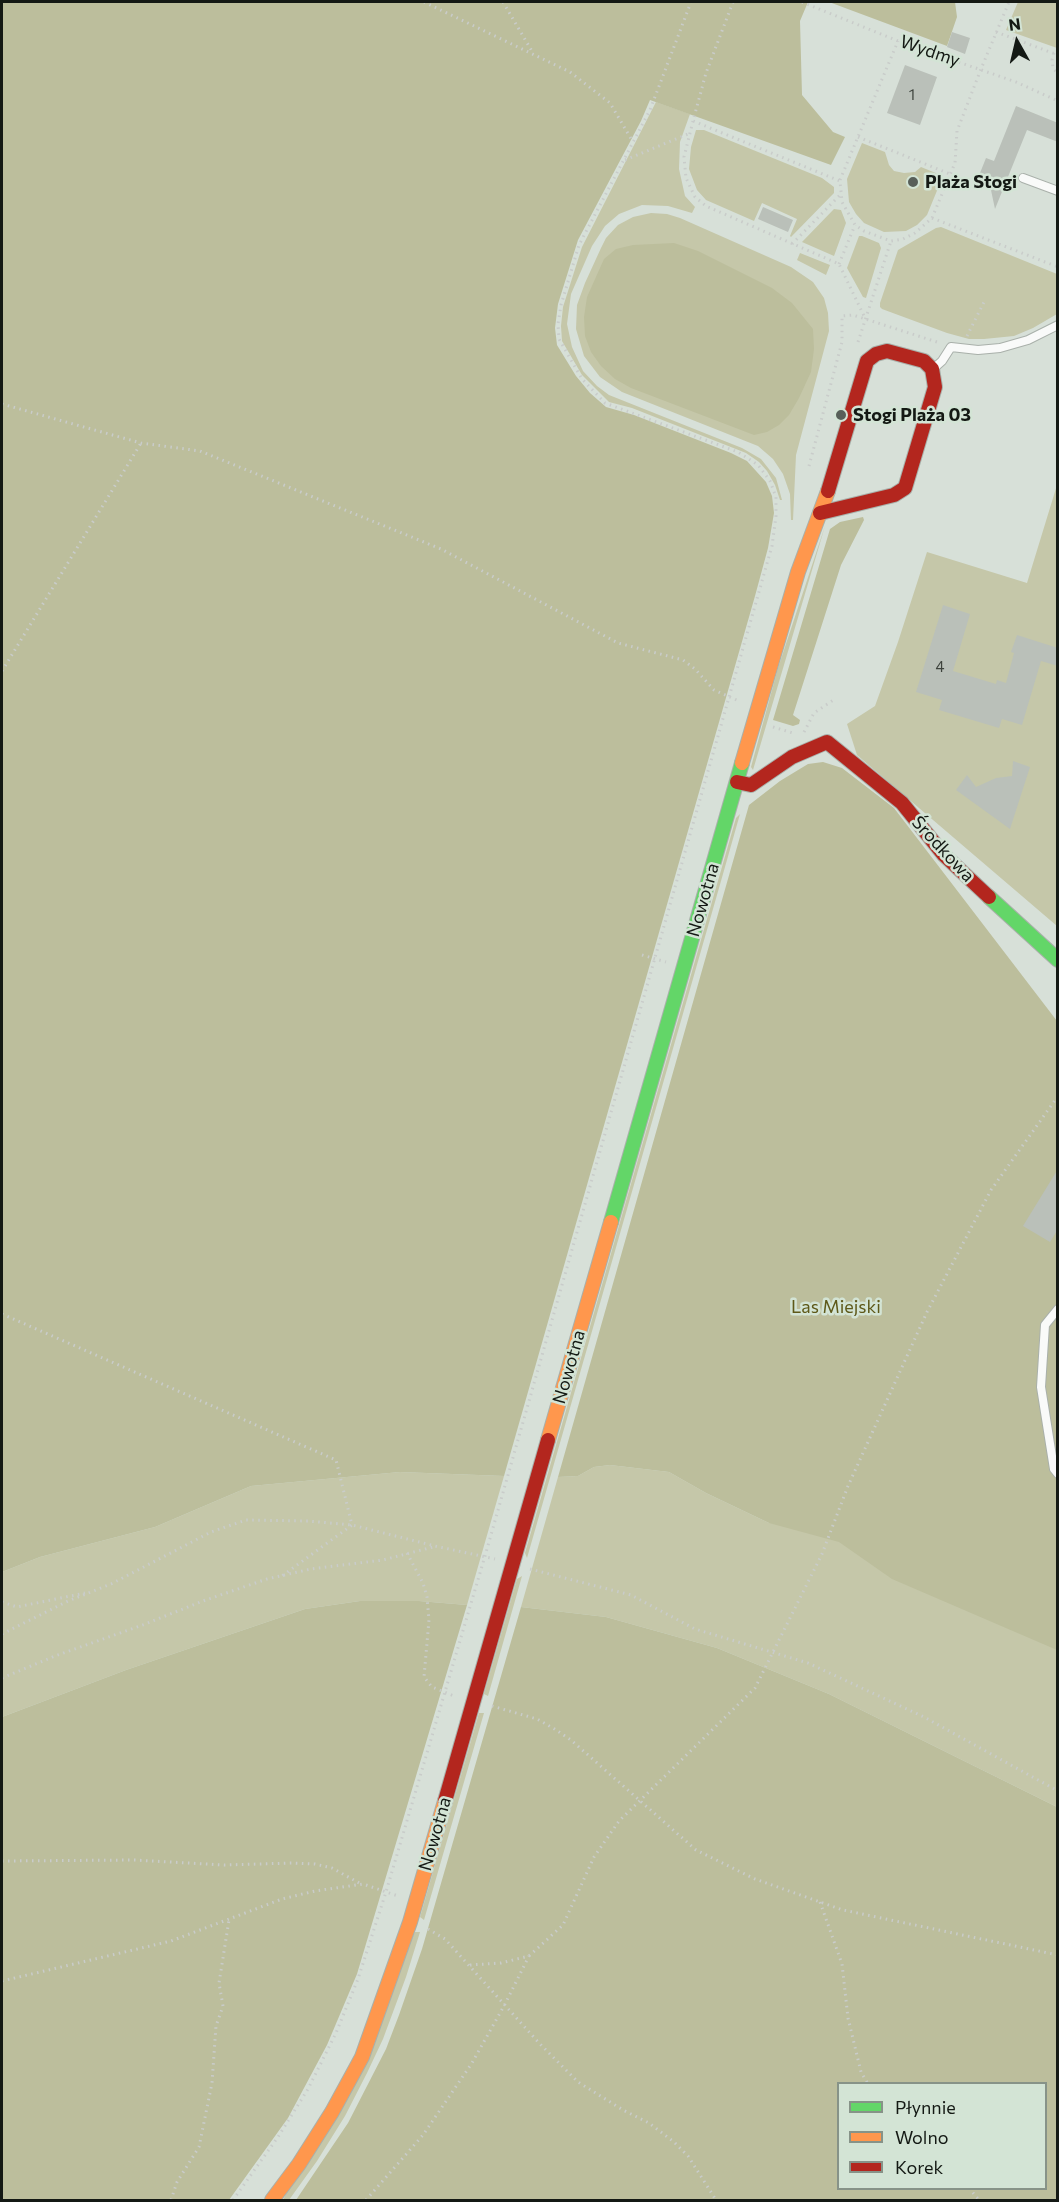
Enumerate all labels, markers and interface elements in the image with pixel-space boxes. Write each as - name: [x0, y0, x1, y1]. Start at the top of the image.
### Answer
- north arrow: [987, 12, 1047, 72]
- text: N: [1007, 13, 1022, 34]
- street label: Wydmy: [897, 31, 963, 71]
- house number: 1: [909, 86, 915, 104]
- place label: Plaża Stogi: [925, 171, 1017, 193]
- marker: Plaża Stogi: [906, 175, 920, 189]
- place label: Stogi Plaża 03: [853, 404, 971, 426]
- marker: Stogi Plaża 03: [834, 408, 848, 422]
- house number: 4: [936, 658, 944, 676]
- street label: Środkowa: [907, 812, 979, 886]
- street label: Nowotna: [682, 861, 724, 939]
- park label: Las Miejski: [791, 1296, 881, 1318]
- street label: Nowotna: [548, 1328, 590, 1406]
- street label: Nowotna: [414, 1795, 456, 1873]
- legend: [837, 2082, 1047, 2190]
- text: Płynnie: [895, 2096, 956, 2118]
- text: Wolno: [895, 2126, 949, 2148]
- text: Korek: [895, 2156, 943, 2178]

